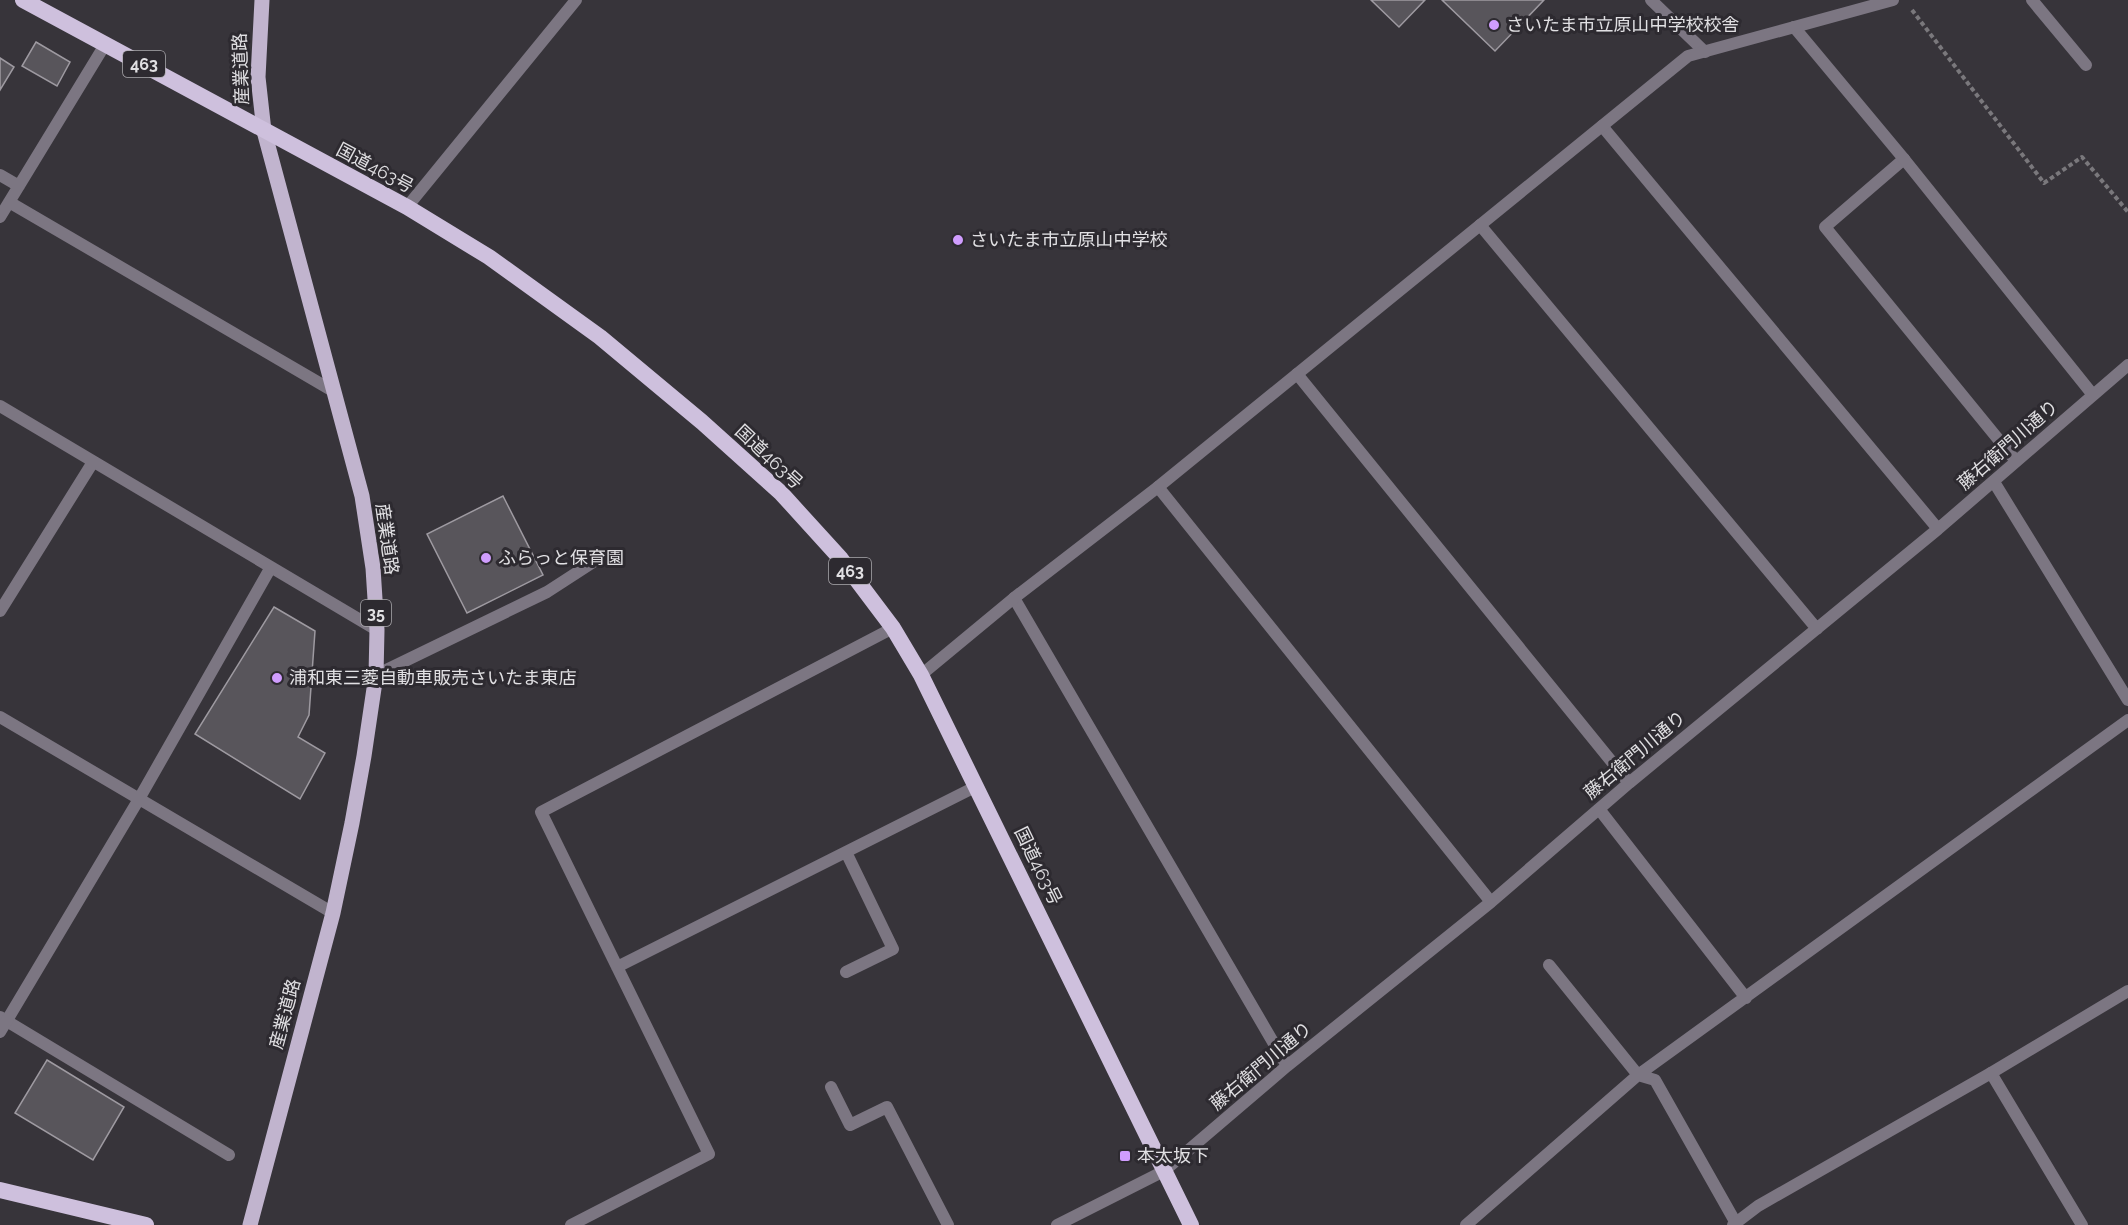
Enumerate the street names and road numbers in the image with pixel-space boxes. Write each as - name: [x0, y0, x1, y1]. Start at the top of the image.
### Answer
- street label: 産業道路: [229, 33, 252, 105]
- road number: 463: [123, 51, 165, 77]
- street label: 国道463号: [333, 139, 417, 197]
- street label: 藤右衛門川通り: [1953, 395, 2062, 494]
- street label: 国道463号: [731, 420, 807, 493]
- street label: 産業道路: [372, 502, 403, 576]
- road number: 463: [829, 558, 871, 584]
- road number: 35: [361, 600, 391, 626]
- street label: 藤右衛門川通り: [1580, 706, 1690, 803]
- street label: 国道463号: [1011, 823, 1066, 908]
- street label: 産業道路: [265, 976, 304, 1051]
- street label: 藤右衛門川通り: [1206, 1017, 1316, 1114]

